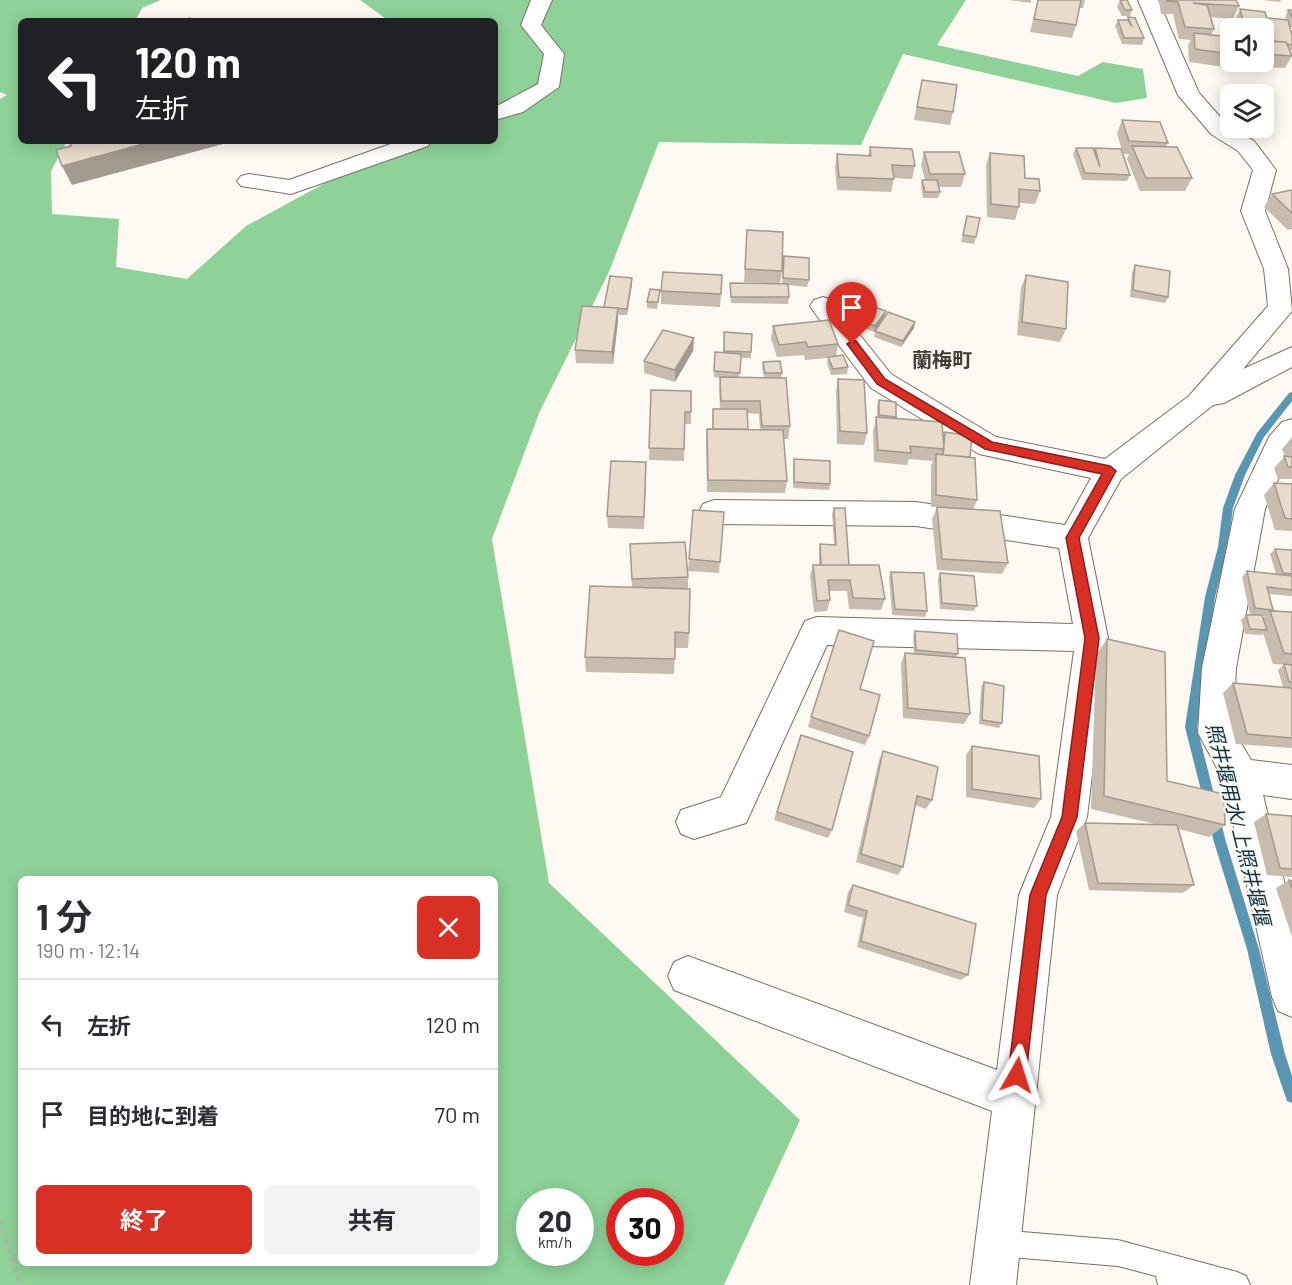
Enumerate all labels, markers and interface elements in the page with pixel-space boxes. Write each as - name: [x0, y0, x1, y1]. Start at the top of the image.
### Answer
- map controls: [1220, 18, 1274, 138]
- button: sound: [1220, 18, 1274, 72]
- text: 120 m: [135, 36, 241, 86]
- icon: left: [36, 42, 114, 120]
- button: layers: [1220, 84, 1274, 138]
- text: 左折: [135, 91, 189, 123]
- pin: [826, 282, 877, 344]
- icon: arrive: [835, 291, 868, 324]
- district label: 蘭梅町: [912, 347, 972, 371]
- water label: 照井堰用水/上照井堰堰: [1202, 720, 1277, 931]
- text: 1 分: [36, 894, 92, 937]
- button: close: [417, 896, 480, 959]
- text: 190 m · 12:14: [36, 938, 140, 962]
- icon: left: [36, 1008, 69, 1041]
- text: 120 m: [425, 1011, 480, 1037]
- text: 左折: [87, 1012, 131, 1038]
- position arrow: [985, 1043, 1049, 1107]
- icon: arrive: [36, 1098, 69, 1131]
- text: 70 m: [435, 1101, 480, 1127]
- text: 目的地に到着: [87, 1102, 219, 1128]
- button: 終了: [36, 1185, 252, 1254]
- button: 共有: [264, 1185, 480, 1254]
- speed limit sign: 30: [606, 1188, 684, 1266]
- text: 20: [538, 1202, 572, 1238]
- text: km/h: [538, 1233, 572, 1251]

